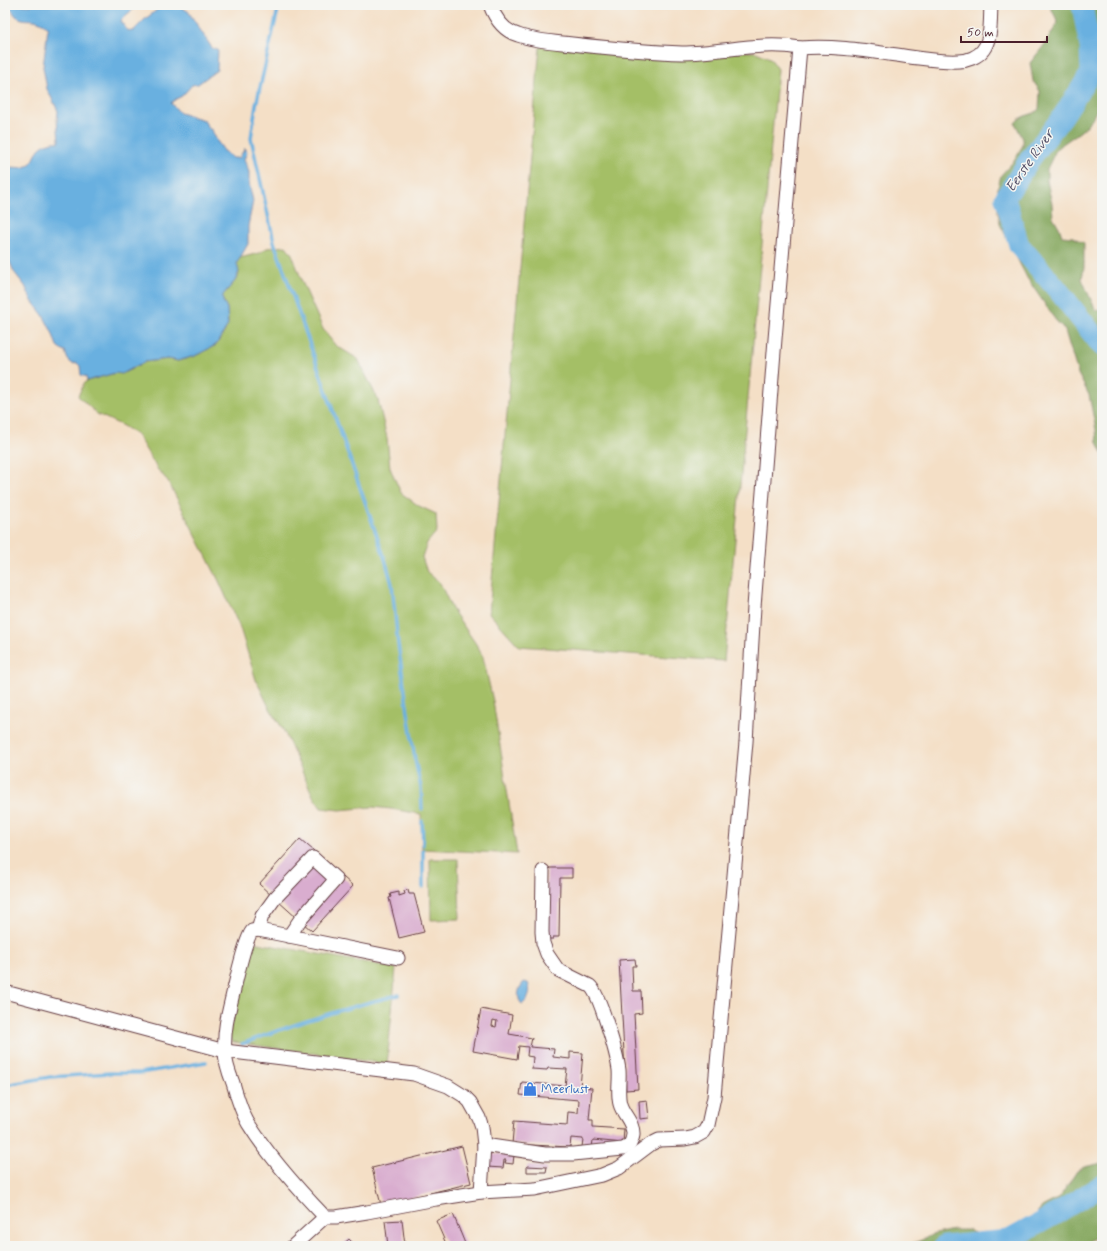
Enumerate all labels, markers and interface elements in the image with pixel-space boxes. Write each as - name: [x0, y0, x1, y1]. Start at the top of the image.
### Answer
- scale bar: [961, 18, 1047, 44]
- text: 50 m: [967, 25, 994, 41]
- water label: Eerste River: [1002, 124, 1059, 196]
- shop icon: Meerlust: [522, 1081, 538, 1097]
- place label: Meerlust: [541, 1081, 589, 1098]

